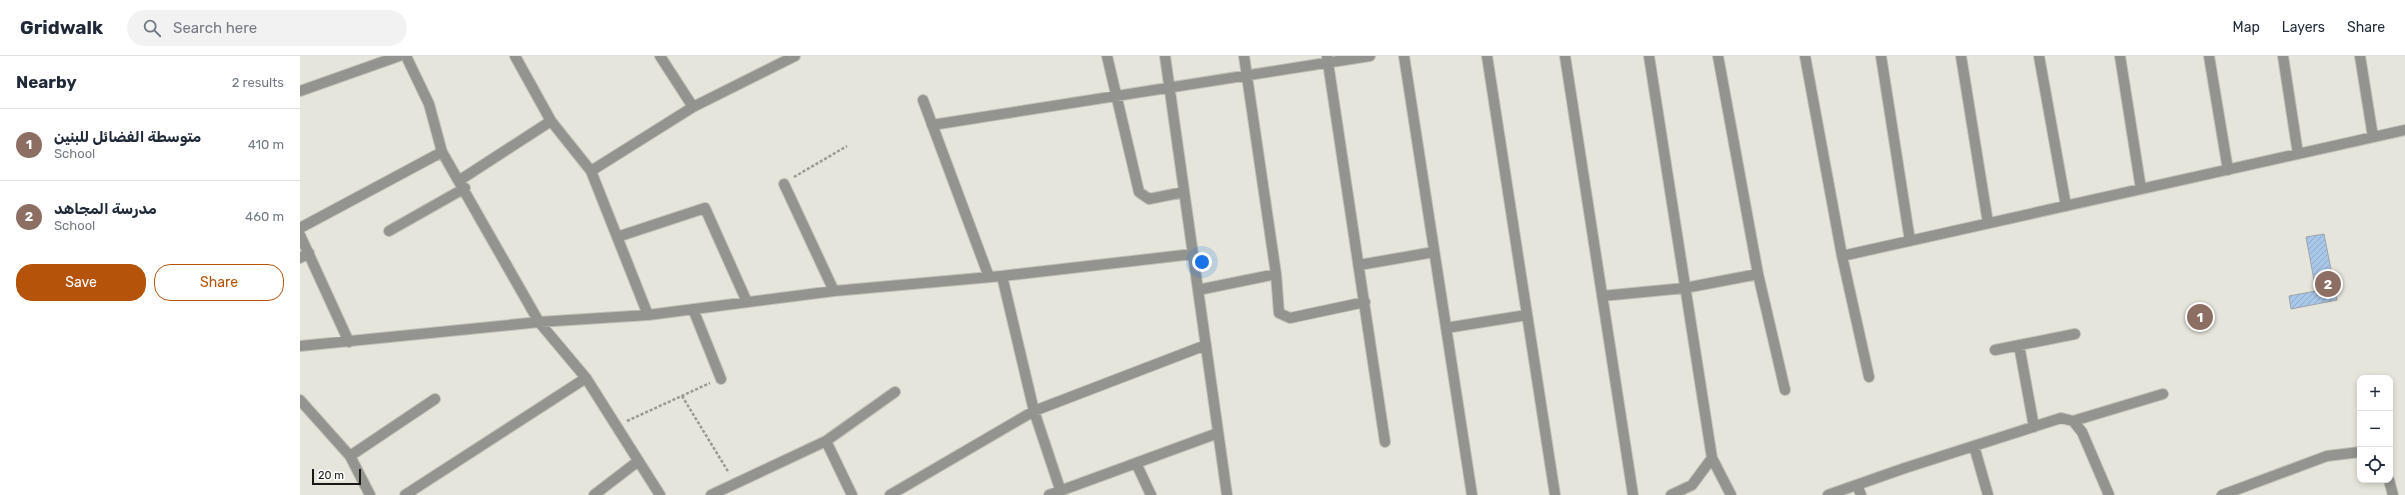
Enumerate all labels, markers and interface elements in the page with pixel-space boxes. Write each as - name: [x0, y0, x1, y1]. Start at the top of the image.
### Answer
- search box: [127, 10, 407, 46]
- text: Gridwalk: [20, 16, 103, 39]
- icon: search: [141, 17, 163, 39]
- text: Search here: [173, 19, 257, 37]
- text: Map: [2233, 19, 2260, 36]
- text: Layers: [2282, 19, 2325, 36]
- text: Share: [2347, 19, 2385, 36]
- text: Nearby: [16, 72, 77, 92]
- text: 2 results: [232, 75, 284, 90]
- text: متوسطة الفضائل للبنين: [54, 128, 201, 146]
- text: 1: [26, 137, 32, 152]
- text: 410 m: [248, 137, 284, 152]
- text: School: [54, 146, 95, 161]
- text: مدرسة المجاهد: [54, 200, 157, 218]
- text: 2: [25, 209, 33, 224]
- text: 460 m: [245, 209, 284, 224]
- text: School: [54, 218, 95, 233]
- your location: [1192, 252, 1212, 272]
- button: Save: [16, 264, 146, 301]
- button: Share: [154, 264, 284, 301]
- pin: 2: [2315, 269, 2341, 299]
- pin: 1: [2187, 302, 2213, 332]
- map controls: [2357, 375, 2393, 483]
- button: +: [2357, 375, 2393, 411]
- button: −: [2357, 411, 2393, 447]
- button: locate: [2357, 447, 2393, 483]
- scale bar: [312, 467, 361, 486]
- text: 20 m: [318, 469, 344, 482]

